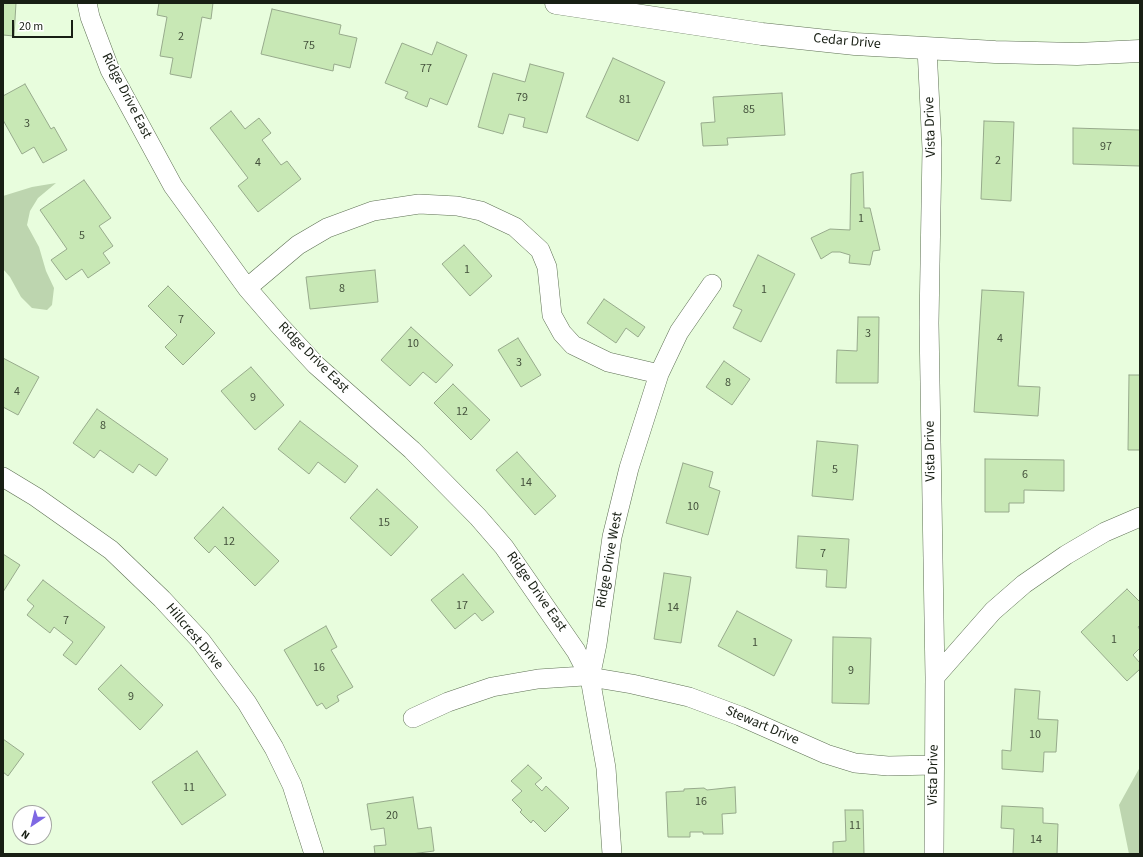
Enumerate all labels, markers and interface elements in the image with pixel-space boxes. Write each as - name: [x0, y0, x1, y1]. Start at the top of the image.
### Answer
- scale bar: [14, 12, 75, 38]
- text: 20 m: [19, 18, 43, 35]
- house number: 2: [178, 30, 184, 44]
- street label: Cedar Drive: [813, 31, 881, 53]
- house number: 75: [303, 39, 315, 53]
- street label: Ridge Drive East: [97, 50, 155, 142]
- house number: 77: [420, 62, 432, 76]
- house number: 79: [516, 91, 528, 105]
- house number: 81: [619, 93, 631, 107]
- street label: Vista Drive: [922, 96, 940, 158]
- house number: 85: [743, 103, 755, 117]
- house number: 3: [24, 117, 30, 131]
- house number: 97: [1100, 140, 1112, 154]
- house number: 2: [995, 154, 1001, 168]
- house number: 4: [255, 156, 261, 170]
- house number: 1: [858, 212, 864, 226]
- house number: 5: [79, 229, 85, 243]
- house number: 1: [464, 263, 470, 277]
- house number: 8: [339, 282, 345, 296]
- house number: 1: [761, 283, 767, 297]
- house number: 7: [178, 313, 184, 327]
- street label: Ridge Drive East: [274, 319, 352, 397]
- house number: 3: [865, 327, 871, 341]
- house number: 4: [997, 332, 1003, 346]
- house number: 10: [407, 337, 419, 351]
- house number: 3: [516, 356, 522, 370]
- house number: 8: [725, 376, 731, 390]
- house number: 4: [14, 385, 20, 399]
- house number: 9: [250, 391, 256, 405]
- house number: 12: [456, 405, 468, 419]
- house number: 8: [100, 419, 106, 433]
- street label: Vista Drive: [922, 420, 940, 482]
- house number: 5: [832, 463, 838, 477]
- house number: 6: [1022, 468, 1028, 482]
- house number: 14: [520, 476, 532, 490]
- house number: 10: [687, 500, 699, 514]
- street label: Ridge Drive West: [593, 511, 627, 609]
- house number: 15: [378, 516, 390, 530]
- house number: 12: [223, 535, 235, 549]
- house number: 7: [820, 547, 826, 561]
- street label: Ridge Drive East: [502, 549, 570, 635]
- house number: 17: [456, 599, 468, 613]
- street label: Hillcrest Drive: [161, 600, 227, 674]
- house number: 14: [667, 601, 679, 615]
- house number: 7: [63, 614, 69, 628]
- house number: 1: [1111, 633, 1117, 647]
- house number: 1: [752, 636, 758, 650]
- house number: 16: [313, 661, 325, 675]
- house number: 9: [848, 664, 854, 678]
- house number: 9: [128, 690, 134, 704]
- street label: Stewart Drive: [723, 703, 801, 749]
- house number: 10: [1029, 728, 1041, 742]
- street label: Vista Drive: [925, 744, 943, 806]
- house number: 11: [183, 781, 195, 795]
- house number: 16: [695, 795, 707, 809]
- north arrow: [12, 805, 52, 845]
- house number: 20: [386, 809, 398, 823]
- house number: 11: [849, 819, 861, 833]
- text: N: [18, 826, 33, 843]
- house number: 14: [1030, 833, 1042, 847]

